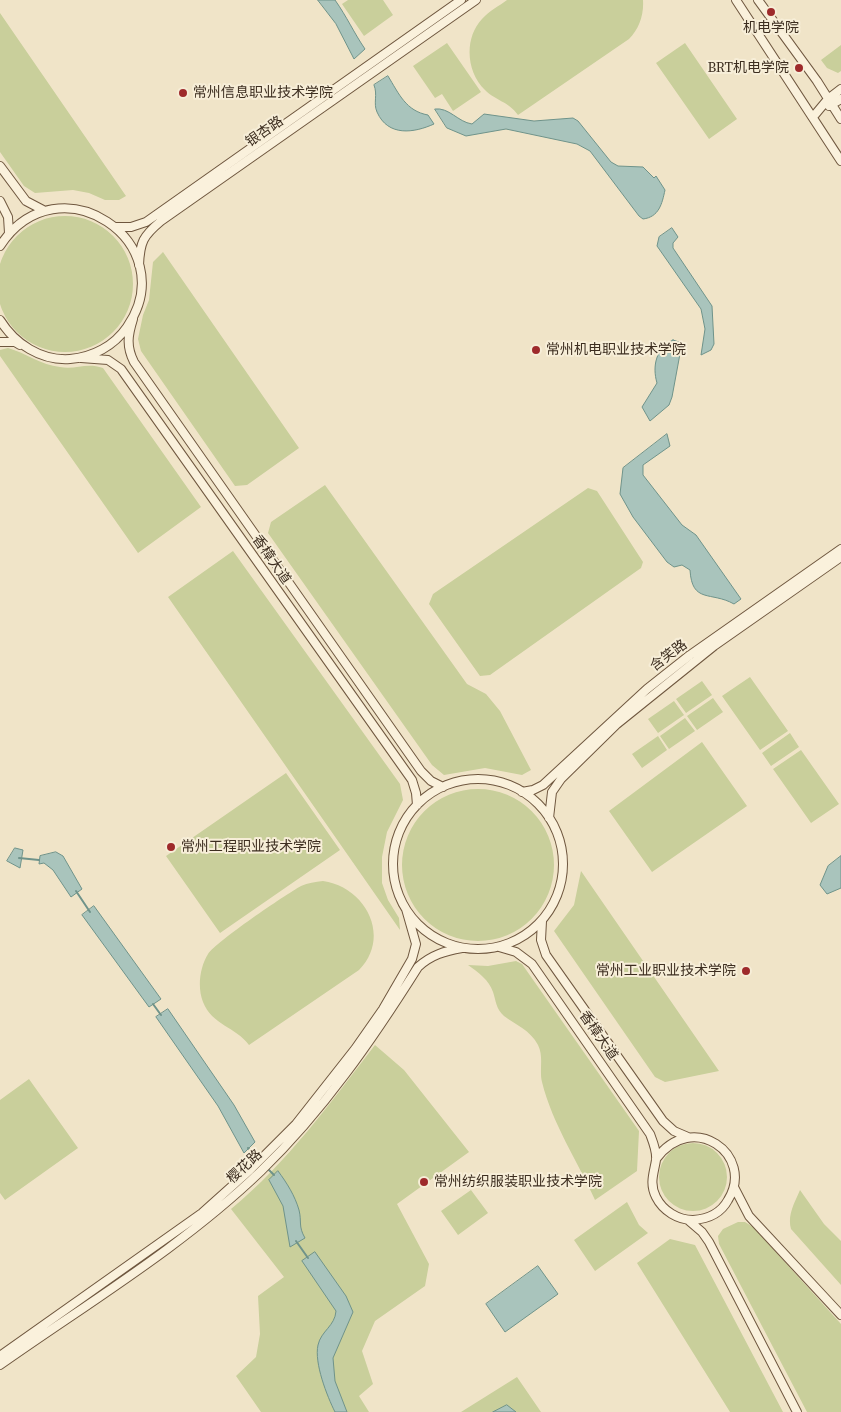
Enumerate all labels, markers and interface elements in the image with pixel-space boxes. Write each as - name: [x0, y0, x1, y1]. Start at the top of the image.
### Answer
- marker: 机电学院: [765, 6, 777, 18]
- place label: 机电学院: [743, 20, 799, 36]
- place label: BRT机电学院: [707, 60, 789, 76]
- marker: BRT机电学院: [793, 62, 805, 74]
- place label: 常州信息职业技术学院: [193, 85, 333, 101]
- marker: 常州信息职业技术学院: [177, 87, 189, 99]
- street label: 银杏路: [243, 113, 287, 151]
- place label: 常州机电职业技术学院: [546, 342, 686, 358]
- marker: 常州机电职业技术学院: [530, 344, 542, 356]
- street label: 香樟大道: [248, 532, 294, 588]
- street label: 含笑路: [647, 637, 691, 675]
- place label: 常州工程职业技术学院: [181, 839, 321, 855]
- marker: 常州工程职业技术学院: [165, 841, 177, 853]
- place label: 常州工业职业技术学院: [596, 963, 736, 979]
- marker: 常州工业职业技术学院: [740, 965, 752, 977]
- street label: 香樟大道: [575, 1008, 621, 1064]
- street label: 樱花路: [224, 1147, 266, 1187]
- place label: 常州纺织服装职业技术学院: [434, 1174, 602, 1190]
- marker: 常州纺织服装职业技术学院: [418, 1176, 430, 1188]

